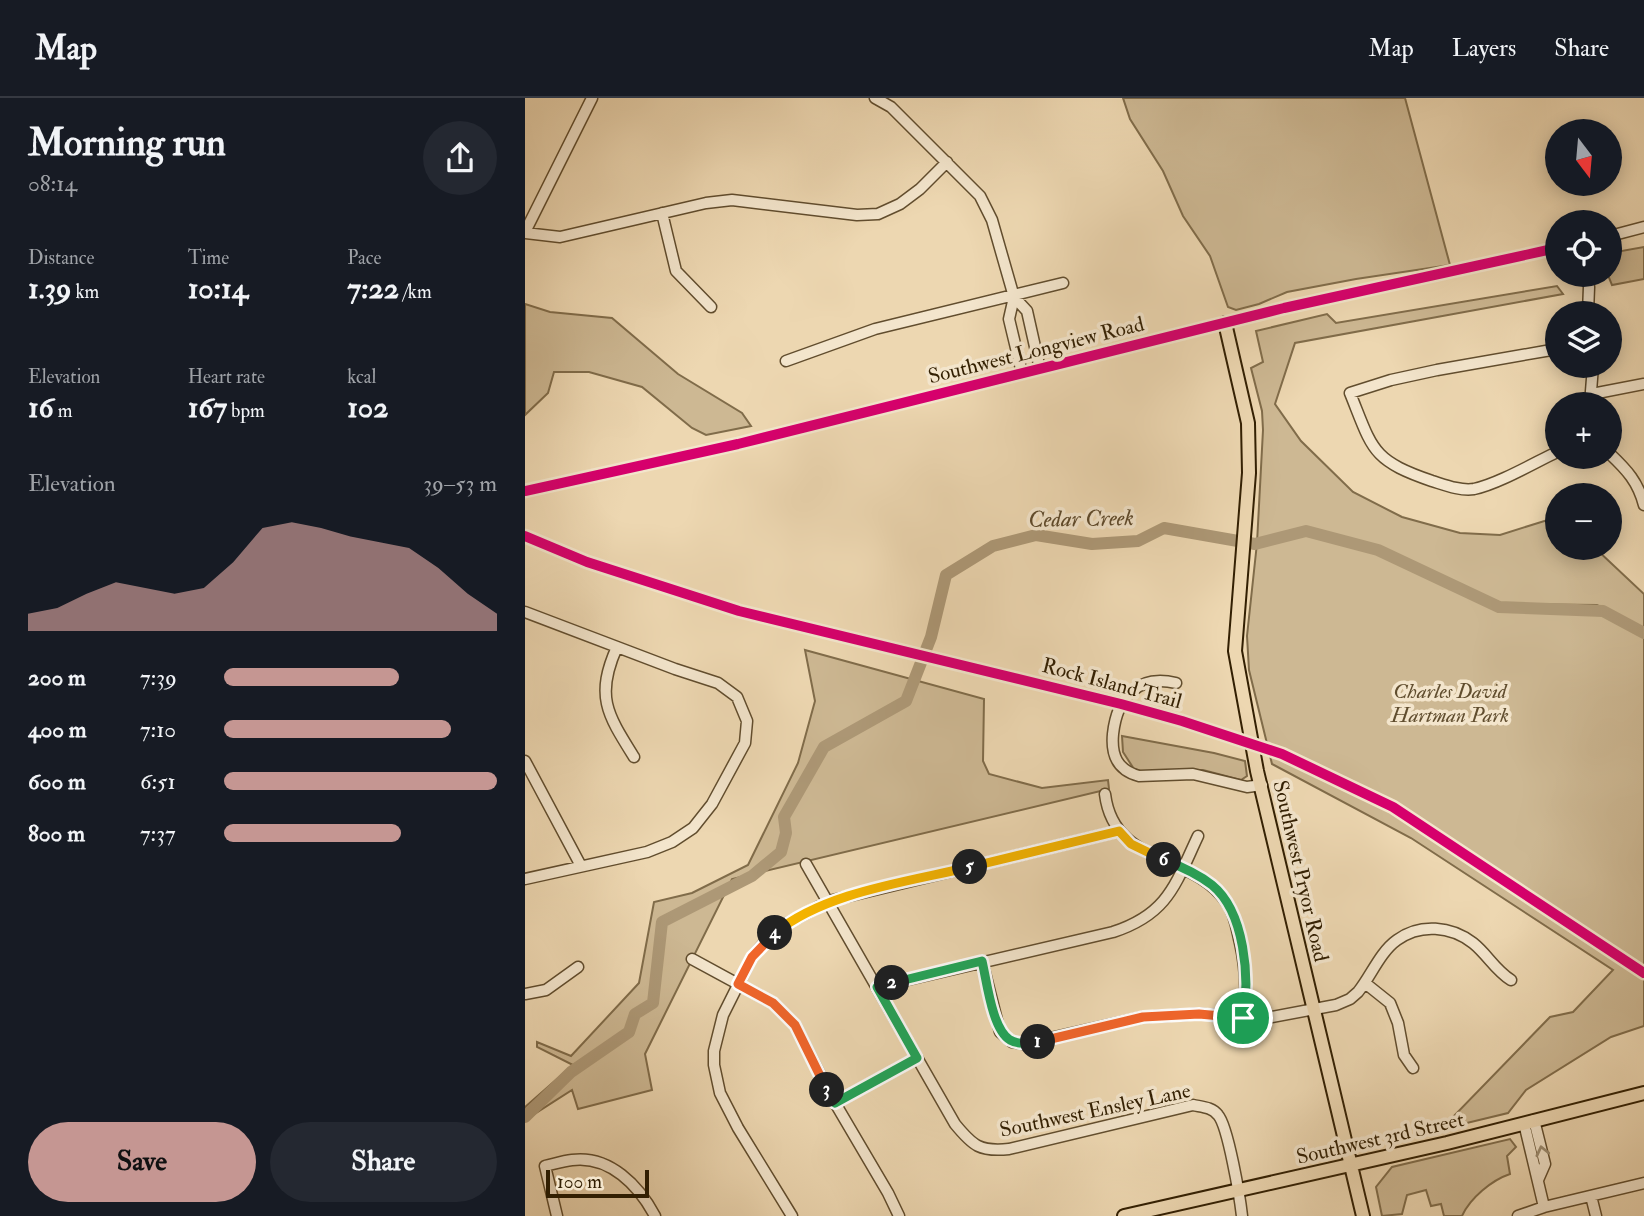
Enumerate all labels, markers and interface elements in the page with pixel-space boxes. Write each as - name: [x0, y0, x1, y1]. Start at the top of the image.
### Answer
- text: Map: [35, 28, 97, 69]
- text: Map: [1369, 33, 1414, 64]
- text: Layers: [1452, 33, 1516, 64]
- text: Share: [1554, 33, 1609, 64]
- text: Morning run: [28, 119, 226, 167]
- north arrow: [1545, 119, 1622, 196]
- map controls: [1545, 119, 1622, 560]
- button: share: [423, 121, 497, 195]
- text: 08:14: [28, 169, 77, 198]
- button: locate: [1545, 210, 1622, 287]
- text: Distance: [28, 246, 94, 270]
- text: Time: [188, 246, 229, 270]
- text: Pace: [347, 246, 381, 270]
- text: 1.39: [28, 270, 71, 307]
- text: 10:14: [188, 270, 248, 307]
- text: 7:22: [347, 270, 399, 307]
- text: km: [71, 280, 99, 304]
- text: /km: [399, 280, 432, 304]
- button: layers: [1545, 301, 1622, 378]
- street label: Southwest Longview Road: [925, 310, 1148, 390]
- text: Elevation: [28, 365, 100, 389]
- text: Heart rate: [188, 365, 265, 389]
- text: kcal: [347, 365, 376, 389]
- text: 16: [28, 389, 54, 426]
- text: 167: [188, 389, 227, 426]
- text: 102: [347, 389, 388, 426]
- button: +: [1545, 392, 1622, 469]
- text: m: [54, 399, 72, 423]
- text: bpm: [227, 399, 265, 423]
- text: Elevation: [28, 469, 116, 498]
- text: 39–53 m: [423, 469, 497, 498]
- button: −: [1545, 483, 1622, 560]
- water label: Cedar Creek: [1028, 503, 1134, 534]
- street label: Rock Island Trail: [1039, 652, 1185, 715]
- text: 200 m: [28, 663, 86, 692]
- text: 7:39: [140, 663, 177, 692]
- park label: Charles David Hartman Park: [1390, 678, 1509, 729]
- text: 400 m: [28, 715, 87, 744]
- text: 7:10: [140, 715, 176, 744]
- text: 600 m: [28, 767, 86, 796]
- text: 6:51: [140, 767, 176, 796]
- street label: Southwest Pryor Road: [1267, 778, 1335, 965]
- text: 800 m: [28, 819, 85, 848]
- text: 7:37: [140, 819, 176, 848]
- pin: 6: [1147, 842, 1181, 878]
- text: 6: [1159, 847, 1168, 871]
- pin: 5: [953, 850, 987, 884]
- text: 5: [965, 854, 974, 878]
- pin: 4: [757, 916, 793, 950]
- text: 4: [769, 920, 780, 944]
- pin: 2: [875, 966, 909, 1001]
- text: 2: [887, 970, 896, 994]
- pin: [1213, 988, 1273, 1048]
- icon: arrive: [1224, 999, 1262, 1037]
- pin: 1: [1021, 1024, 1055, 1060]
- text: 1: [1034, 1029, 1041, 1053]
- pin: 3: [809, 1072, 845, 1108]
- text: 3: [823, 1077, 830, 1101]
- street label: Southwest Ensley Lane: [997, 1077, 1193, 1144]
- street label: Southwest 3rd Street: [1294, 1106, 1467, 1171]
- button: Save: [28, 1122, 256, 1202]
- button: Share: [270, 1122, 497, 1202]
- one-way arrow: [1535, 1145, 1550, 1157]
- scale bar: [546, 1167, 649, 1199]
- text: 100 m: [557, 1170, 602, 1194]

